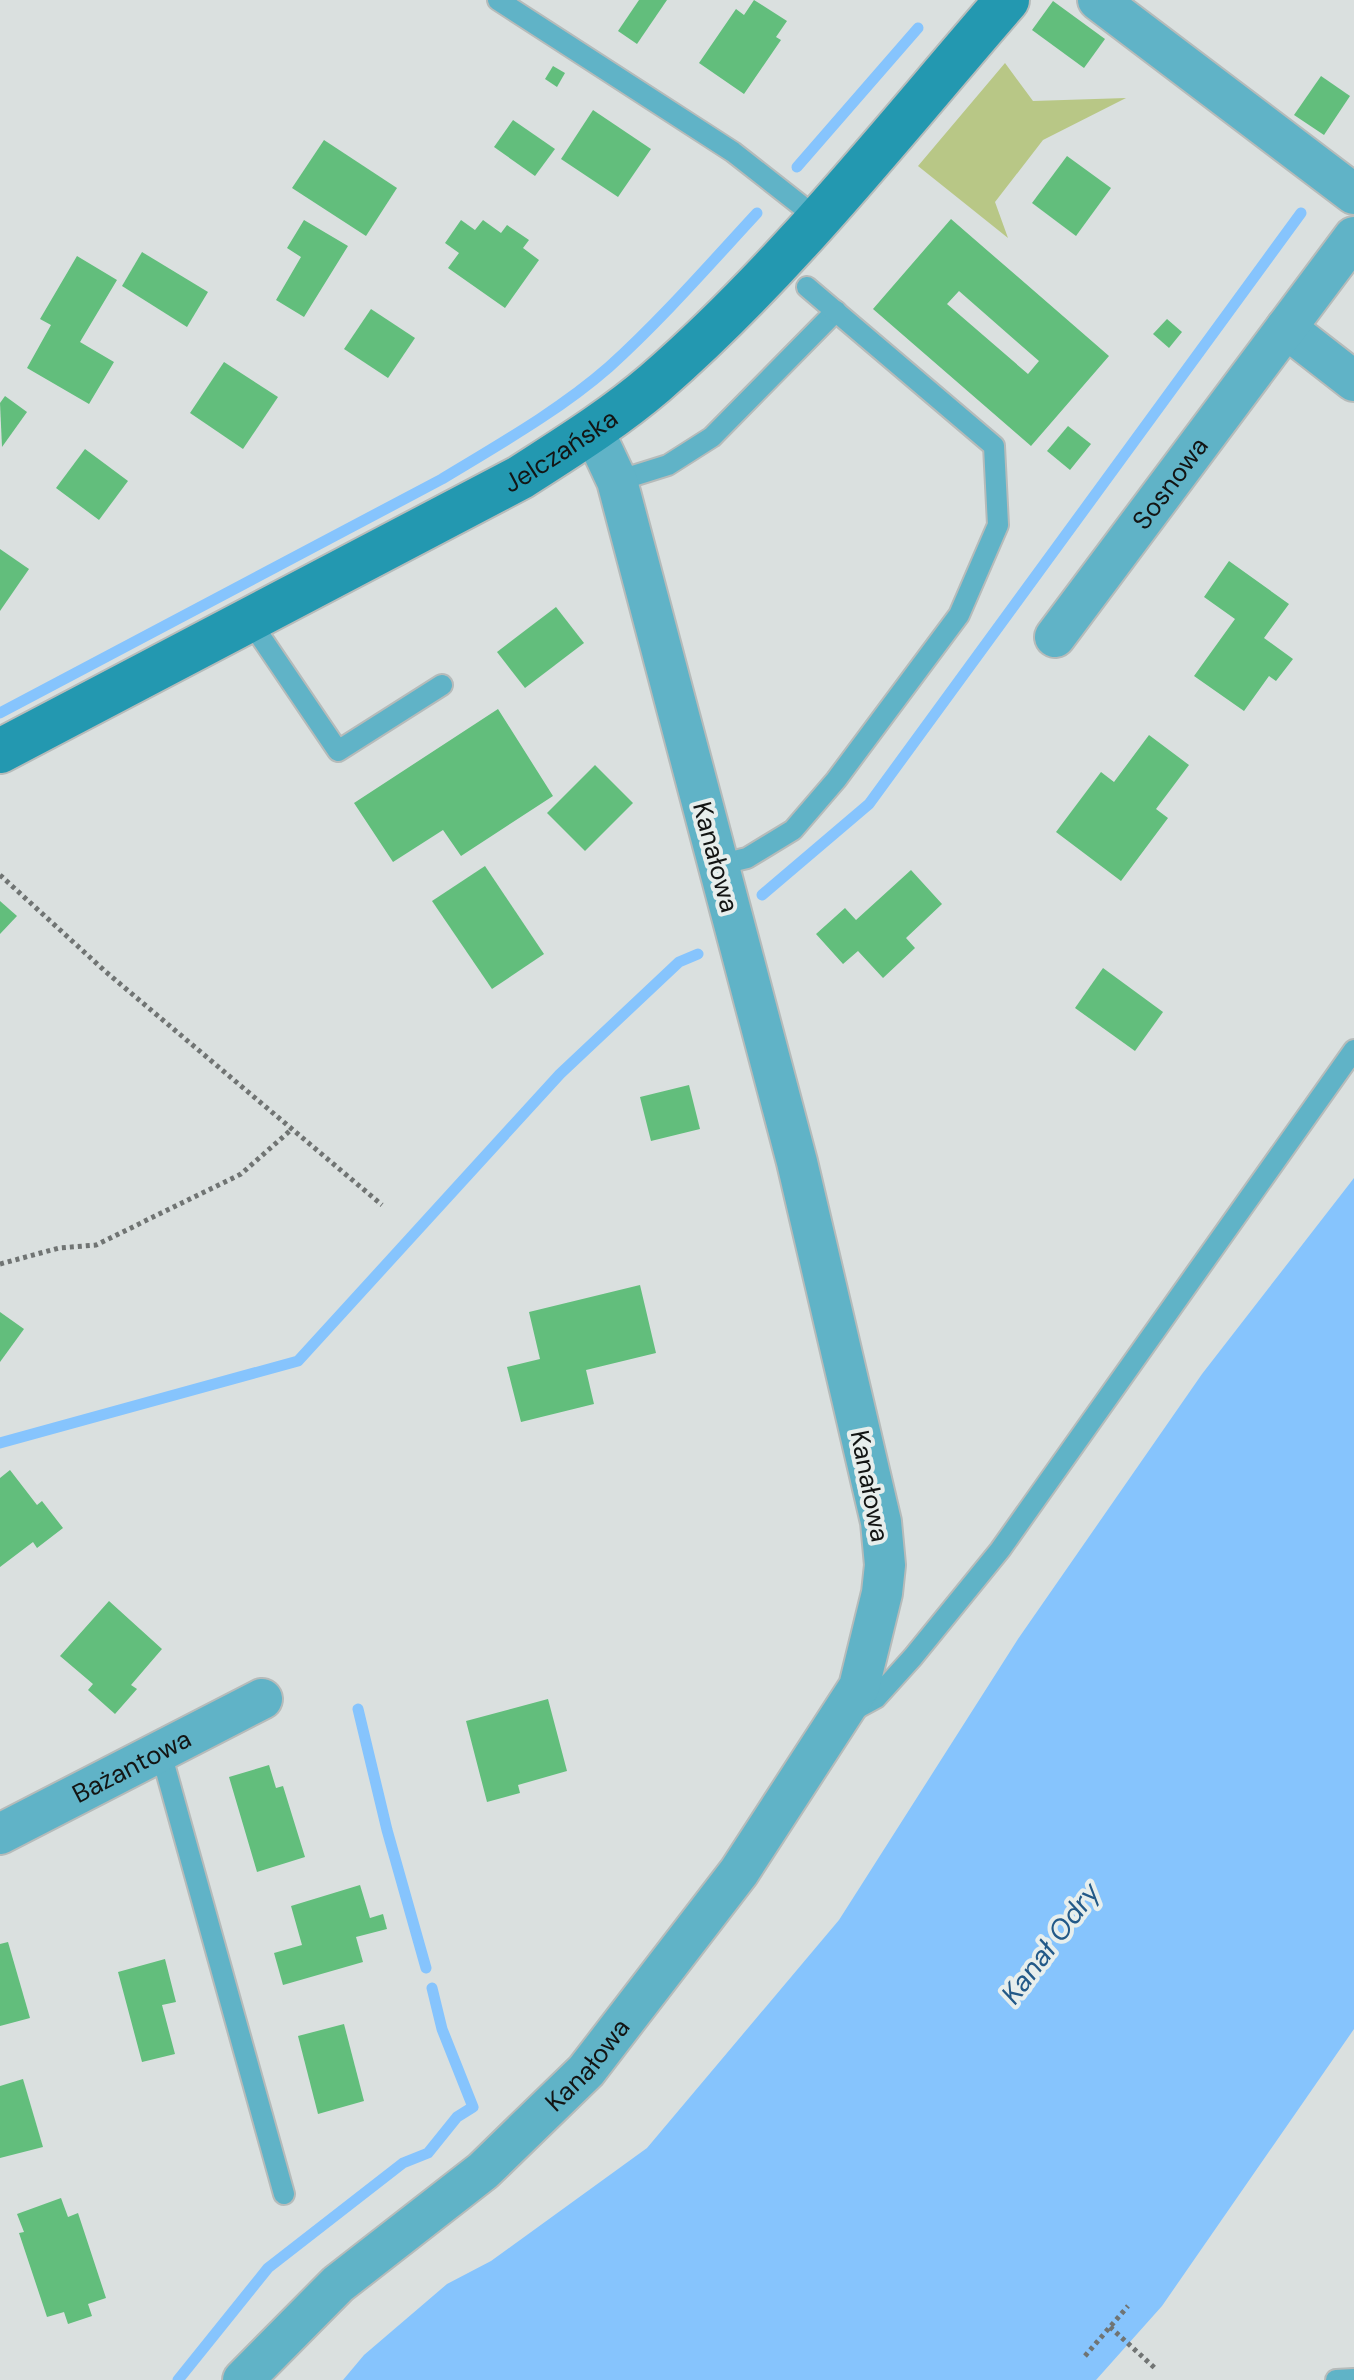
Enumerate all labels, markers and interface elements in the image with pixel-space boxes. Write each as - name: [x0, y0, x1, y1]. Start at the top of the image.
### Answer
- street label: Jelczańska: [498, 401, 624, 500]
- street label: Sosnowa: [1124, 430, 1216, 536]
- street label: Kanałowa: [685, 798, 747, 916]
- street label: Kanałowa: [843, 1427, 897, 1545]
- street label: Bażantowa: [66, 1722, 197, 1811]
- water label: Kanał Odry: [993, 1874, 1109, 2012]
- street label: Kanałowa: [538, 2011, 637, 2119]

